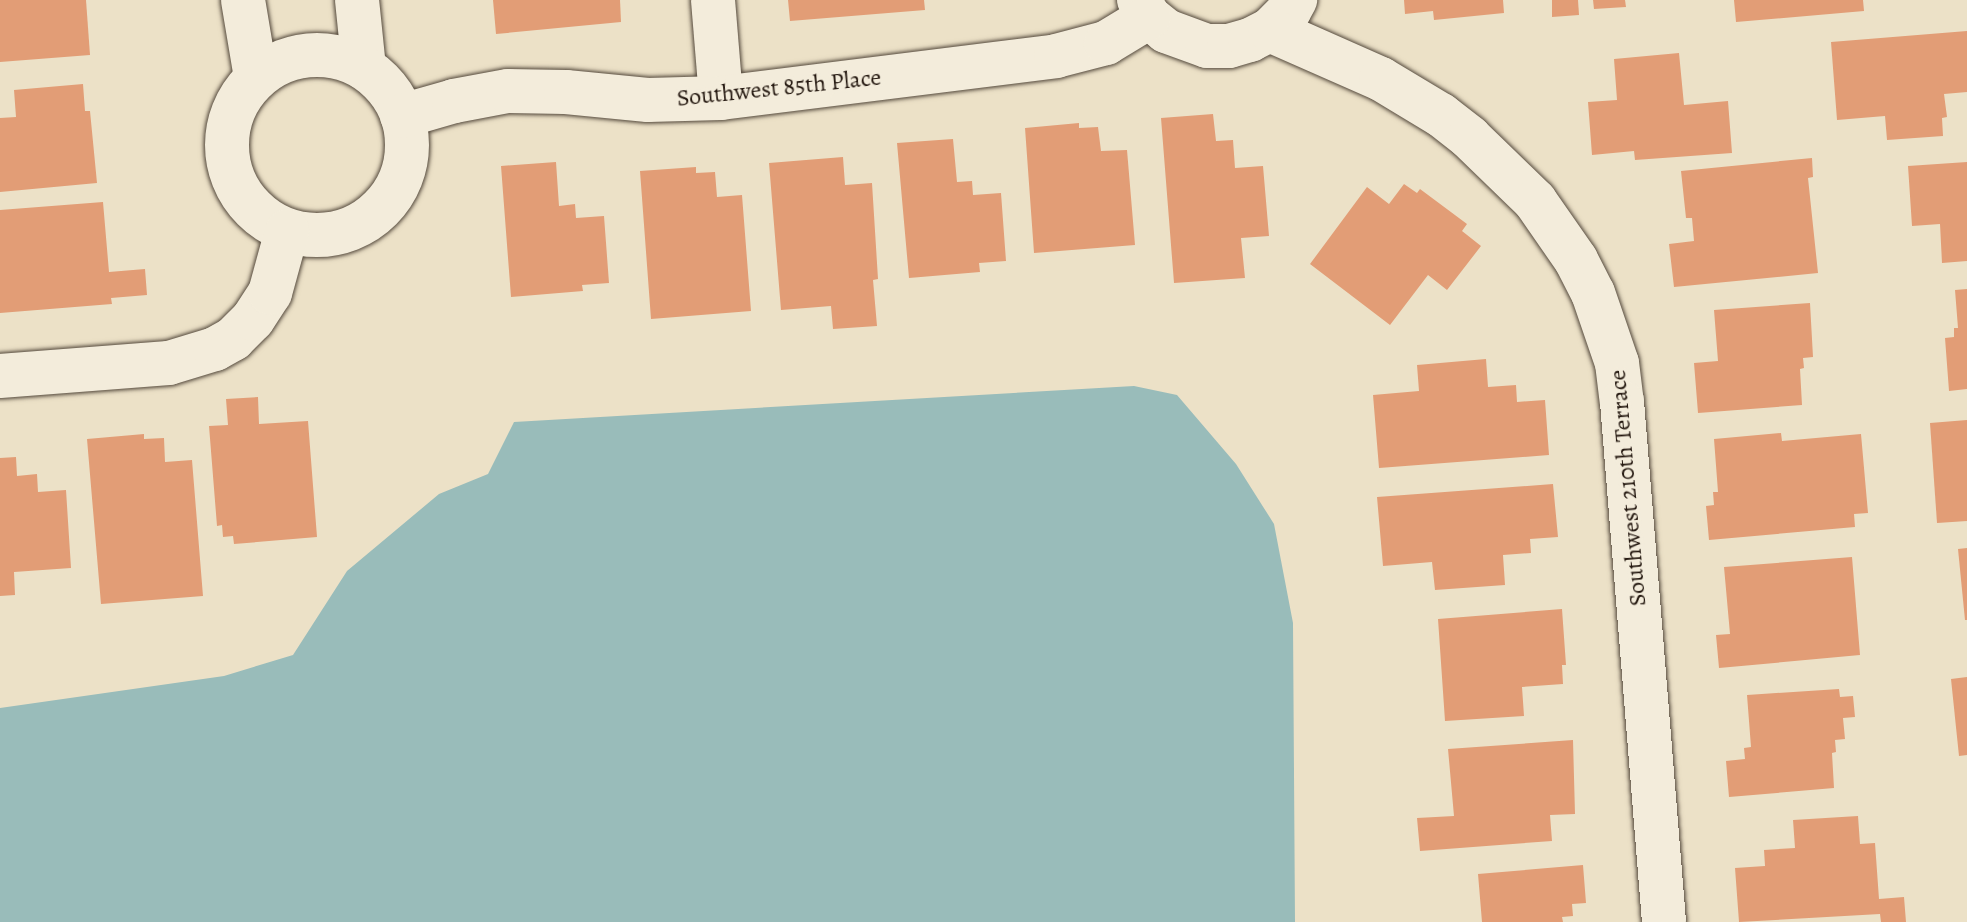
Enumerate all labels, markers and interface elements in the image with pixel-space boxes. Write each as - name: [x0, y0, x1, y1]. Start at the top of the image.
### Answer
- street label: Southwest 85th Place: [675, 63, 883, 113]
- street label: Southwest 210th Terrace: [1603, 369, 1653, 607]

